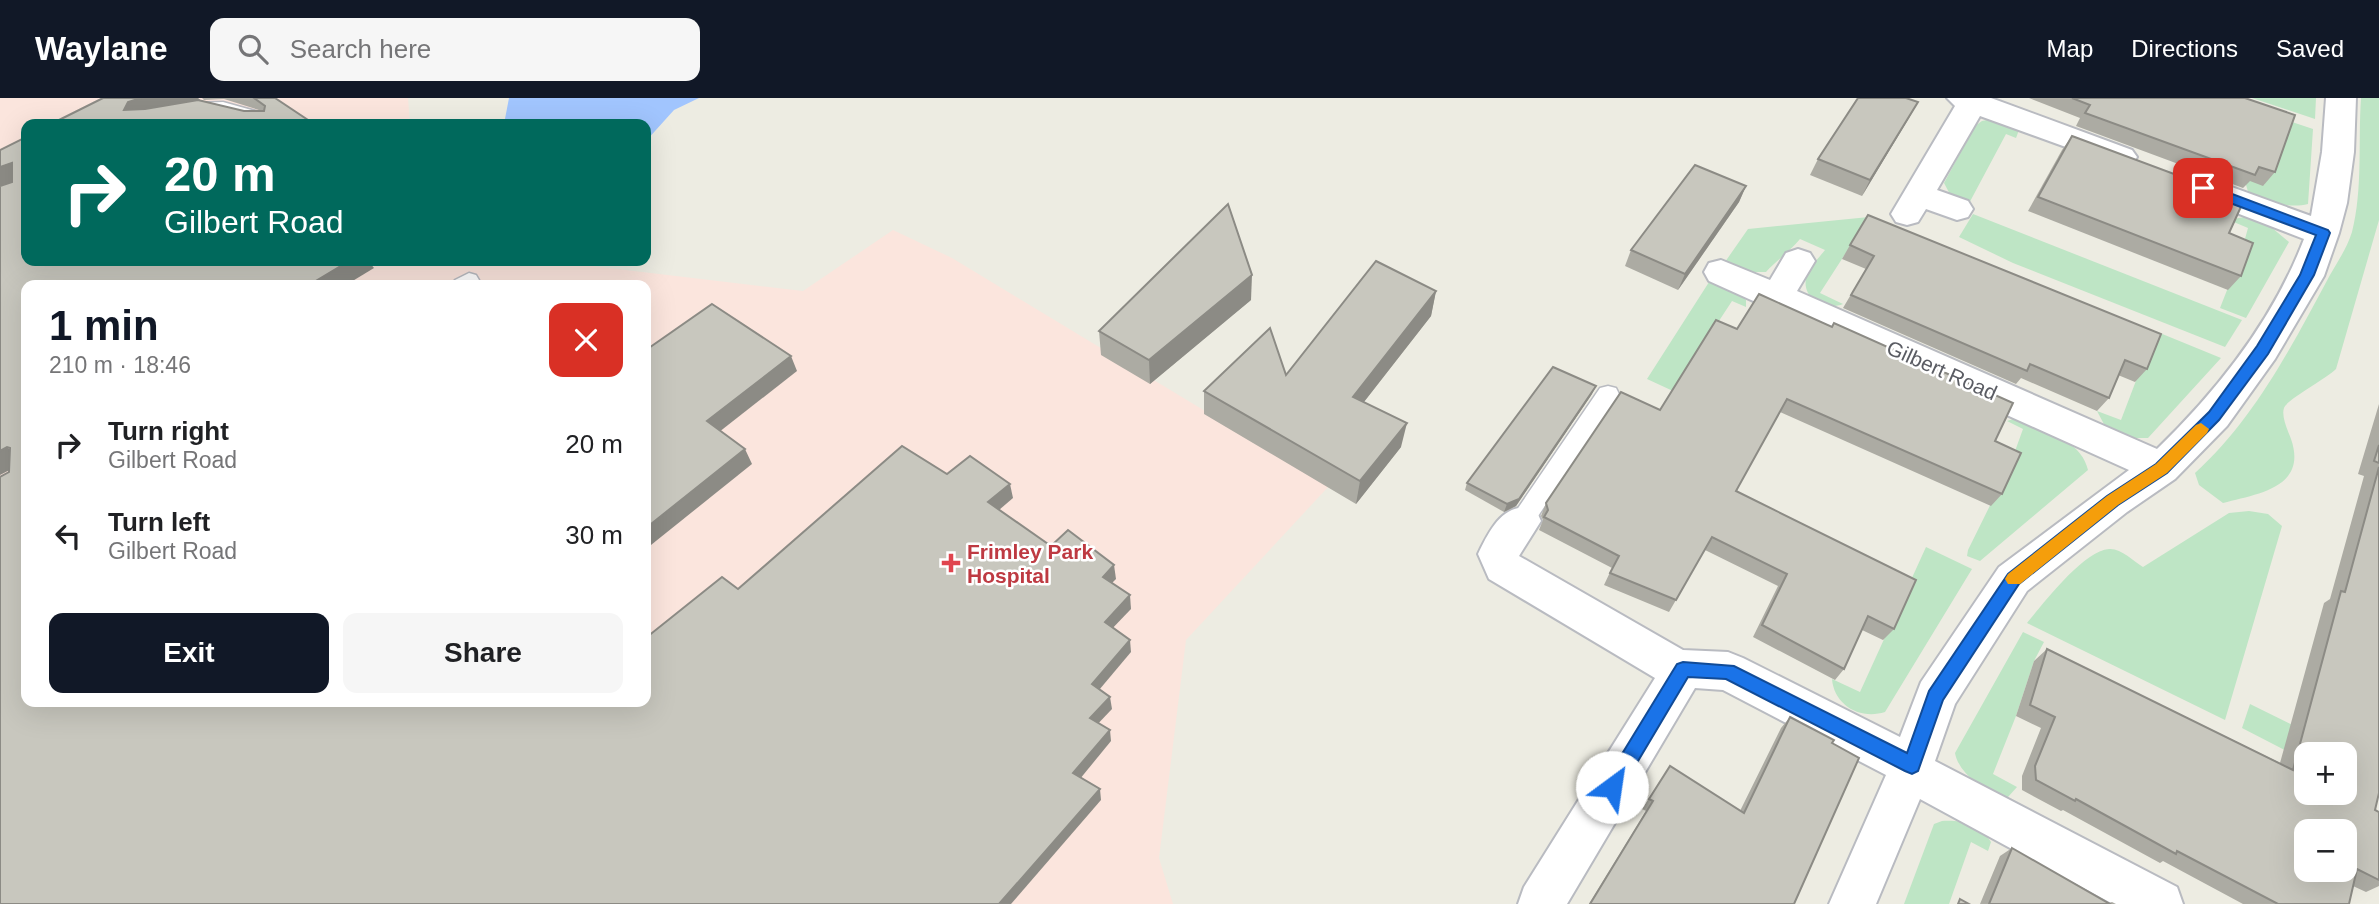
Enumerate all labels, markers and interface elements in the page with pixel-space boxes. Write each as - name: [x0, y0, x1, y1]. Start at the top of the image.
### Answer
- search box: [210, 18, 700, 81]
- text: Waylane: [35, 30, 168, 67]
- icon: search: [234, 30, 272, 68]
- text: Search here: [290, 34, 431, 64]
- text: Map: [2047, 35, 2093, 62]
- text: Directions: [2131, 35, 2238, 62]
- text: Saved: [2276, 35, 2344, 62]
- icon: right: [49, 147, 140, 238]
- text: 20 m: [164, 147, 276, 201]
- pin: [2173, 158, 2233, 218]
- icon: arrive: [2184, 169, 2222, 207]
- text: Gilbert Road: [164, 204, 344, 240]
- text: 1 min: [49, 302, 159, 349]
- button: close: [549, 303, 623, 377]
- street label: Gilbert Road: [1883, 336, 2001, 404]
- text: 210 m · 18:46: [49, 352, 191, 378]
- text: Turn right: [108, 416, 229, 446]
- icon: right: [49, 426, 87, 464]
- text: 20 m: [565, 429, 623, 459]
- text: Gilbert Road: [108, 447, 237, 473]
- text: Turn left: [108, 507, 210, 537]
- icon: left: [49, 517, 87, 555]
- text: 30 m: [565, 520, 623, 550]
- text: Gilbert Road: [108, 538, 237, 564]
- place label: Frimley Park Hospital: [967, 540, 1093, 587]
- marker: Frimley Park Hospital: [941, 553, 961, 573]
- button: Exit: [49, 613, 329, 693]
- button: Share: [343, 613, 623, 693]
- map controls: [2294, 742, 2357, 882]
- button: +: [2294, 742, 2357, 805]
- position arrow: [1575, 750, 1649, 824]
- button: −: [2294, 819, 2357, 882]

